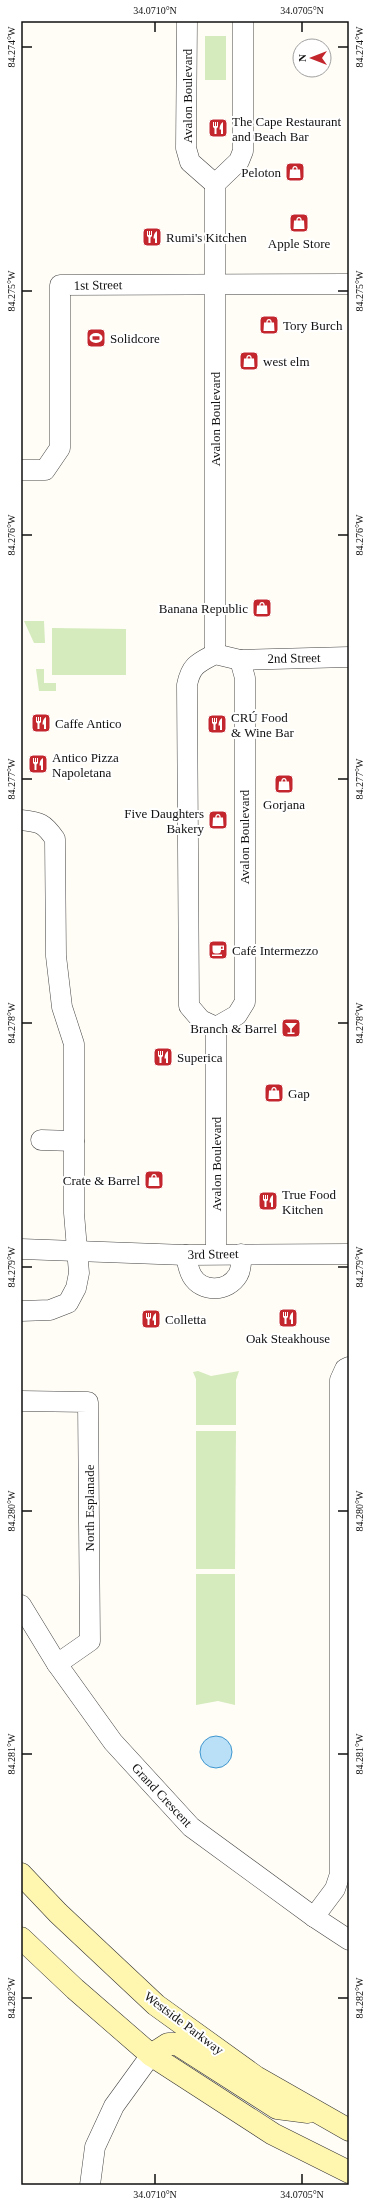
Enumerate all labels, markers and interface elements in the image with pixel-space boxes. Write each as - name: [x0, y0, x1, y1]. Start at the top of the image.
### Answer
- text: 34.0710°N: [133, 5, 177, 16]
- text: 34.0705°N: [280, 5, 324, 16]
- text: 84.274°W: [6, 26, 17, 67]
- text: 84.274°W: [354, 26, 365, 67]
- north arrow: [292, 38, 332, 78]
- street label: Avalon Boulevard: [180, 48, 195, 143]
- text: N: [296, 54, 308, 62]
- place label: The Cape Restaurant and Beach Bar: [232, 114, 341, 144]
- restaurant icon: The Cape Restaurant and Beach Bar: [207, 117, 229, 139]
- shop icon: Peloton: [284, 161, 306, 183]
- place label: Peloton: [241, 165, 281, 180]
- shop icon: Apple Store: [288, 212, 310, 234]
- restaurant icon: Rumi's Kitchen: [141, 226, 163, 248]
- place label: Rumi's Kitchen: [166, 230, 247, 245]
- place label: Apple Store: [268, 236, 330, 251]
- text: 84.275°W: [6, 270, 17, 311]
- text: 84.275°W: [354, 270, 365, 311]
- street label: 1st Street: [73, 277, 123, 293]
- shop icon: Tory Burch: [258, 314, 280, 336]
- place label: Tory Burch: [283, 318, 343, 333]
- sports icon: Solidcore: [85, 327, 107, 349]
- place label: Solidcore: [110, 331, 160, 346]
- shop icon: west elm: [238, 350, 260, 372]
- place label: west elm: [263, 354, 310, 369]
- street label: Avalon Boulevard: [208, 371, 223, 466]
- text: 84.276°W: [6, 514, 17, 555]
- text: 84.276°W: [354, 514, 365, 555]
- shop icon: Banana Republic: [251, 597, 273, 619]
- place label: Banana Republic: [159, 601, 248, 616]
- street label: 2nd Street: [267, 650, 321, 666]
- place label: CRÚ Food & Wine Bar: [231, 710, 294, 740]
- restaurant icon: Caffe Antico: [30, 712, 52, 734]
- restaurant icon: CRÚ Food & Wine Bar: [206, 713, 228, 735]
- place label: Caffe Antico: [55, 716, 122, 731]
- place label: Antico Pizza Napoletana: [52, 750, 119, 780]
- restaurant icon: Antico Pizza Napoletana: [27, 753, 49, 775]
- text: 84.277°W: [6, 758, 17, 799]
- text: 84.277°W: [354, 758, 365, 799]
- shop icon: Gorjana: [273, 773, 295, 795]
- street label: Avalon Boulevard: [237, 789, 252, 884]
- place label: Gorjana: [263, 797, 305, 812]
- place label: Five Daughters Bakery: [124, 806, 204, 836]
- shop icon: Five Daughters Bakery: [207, 809, 229, 831]
- cafe icon: Café Intermezzo: [207, 939, 229, 961]
- place label: Café Intermezzo: [232, 943, 318, 958]
- text: 84.278°W: [6, 1002, 17, 1043]
- text: 84.278°W: [354, 1002, 365, 1043]
- bar icon: Branch & Barrel: [280, 1017, 302, 1039]
- place label: Branch & Barrel: [190, 1021, 277, 1036]
- restaurant icon: Superica: [152, 1046, 174, 1068]
- place label: Superica: [177, 1050, 223, 1065]
- shop icon: Gap: [263, 1082, 285, 1104]
- place label: Gap: [288, 1086, 310, 1101]
- street label: Avalon Boulevard: [209, 1116, 224, 1211]
- shop icon: Crate & Barrel: [143, 1169, 165, 1191]
- place label: Crate & Barrel: [63, 1173, 140, 1188]
- place label: True Food Kitchen: [282, 1187, 337, 1217]
- restaurant icon: True Food Kitchen: [257, 1190, 279, 1212]
- text: 84.279°W: [6, 1246, 17, 1287]
- street label: 3rd Street: [187, 1246, 239, 1262]
- text: 84.279°W: [354, 1246, 365, 1287]
- restaurant icon: Oak Steakhouse: [277, 1307, 299, 1329]
- restaurant icon: Colletta: [140, 1308, 162, 1330]
- place label: Colletta: [165, 1312, 206, 1327]
- place label: Oak Steakhouse: [246, 1331, 330, 1346]
- street label: North Esplanade: [82, 1464, 97, 1552]
- text: 84.280°W: [6, 1490, 17, 1531]
- text: 84.280°W: [354, 1490, 365, 1531]
- text: 84.281°W: [6, 1733, 17, 1774]
- text: 84.281°W: [354, 1733, 365, 1774]
- street label: Grand Crescent: [129, 1760, 195, 1830]
- text: 84.282°W: [6, 1977, 17, 2018]
- text: 84.282°W: [354, 1977, 365, 2018]
- street label: Westside Parkway: [141, 1988, 227, 2058]
- text: 34.0710°N: [133, 2189, 177, 2200]
- text: 34.0705°N: [280, 2189, 324, 2200]

